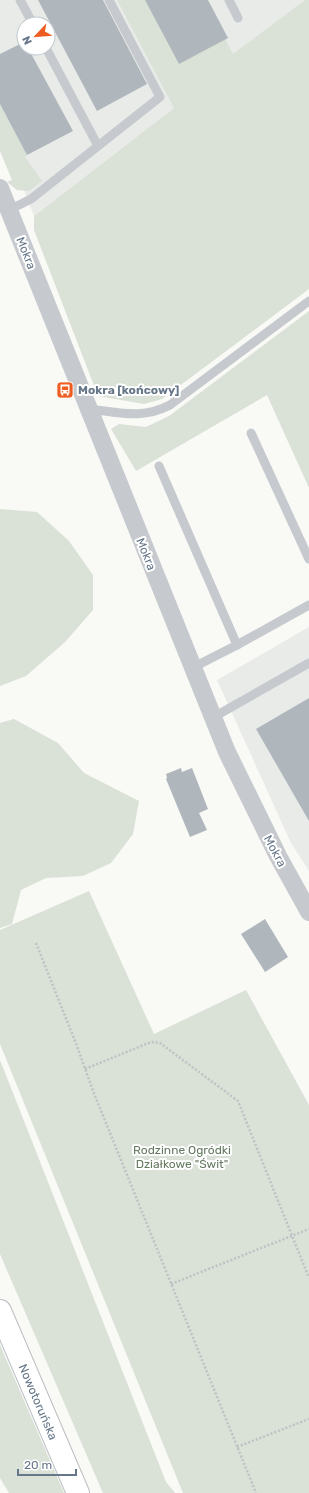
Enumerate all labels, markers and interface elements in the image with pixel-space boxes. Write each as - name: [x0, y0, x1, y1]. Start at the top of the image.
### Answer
- north arrow: [16, 16, 56, 56]
- text: N: [20, 34, 35, 47]
- street label: Mokra: [13, 235, 39, 271]
- bus stop icon: Mokra [końcowy]: [55, 380, 75, 400]
- place label: Mokra [końcowy]: [78, 383, 179, 397]
- street label: Mokra: [133, 536, 159, 572]
- street label: Mokra: [261, 833, 289, 869]
- park label: Rodzinne Ogródki Działkowe "Świt": [133, 1143, 231, 1171]
- street label: Nowotoruńska: [16, 1362, 60, 1442]
- scale bar: [18, 1451, 76, 1477]
- text: 20 m: [24, 1458, 52, 1472]

